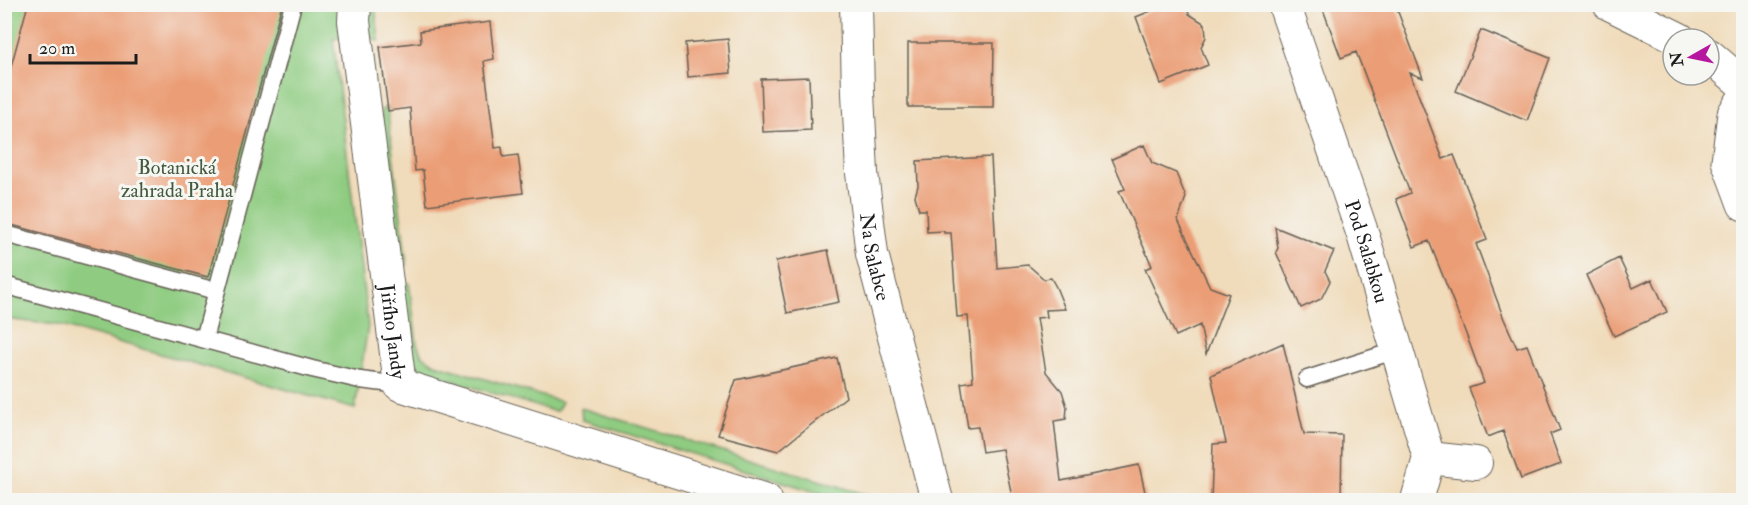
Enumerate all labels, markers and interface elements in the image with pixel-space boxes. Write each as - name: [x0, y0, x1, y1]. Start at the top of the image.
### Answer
- scale bar: [30, 27, 136, 65]
- north arrow: [1661, 27, 1721, 87]
- text: 20 m: [39, 37, 75, 60]
- text: N: [1666, 50, 1688, 69]
- park label: Botanická zahrada Praha: [121, 155, 234, 203]
- street label: Pod Salabkou: [1339, 197, 1394, 306]
- street label: Na Salabce: [854, 212, 896, 303]
- street label: Jiřího Jandy: [374, 282, 411, 382]

